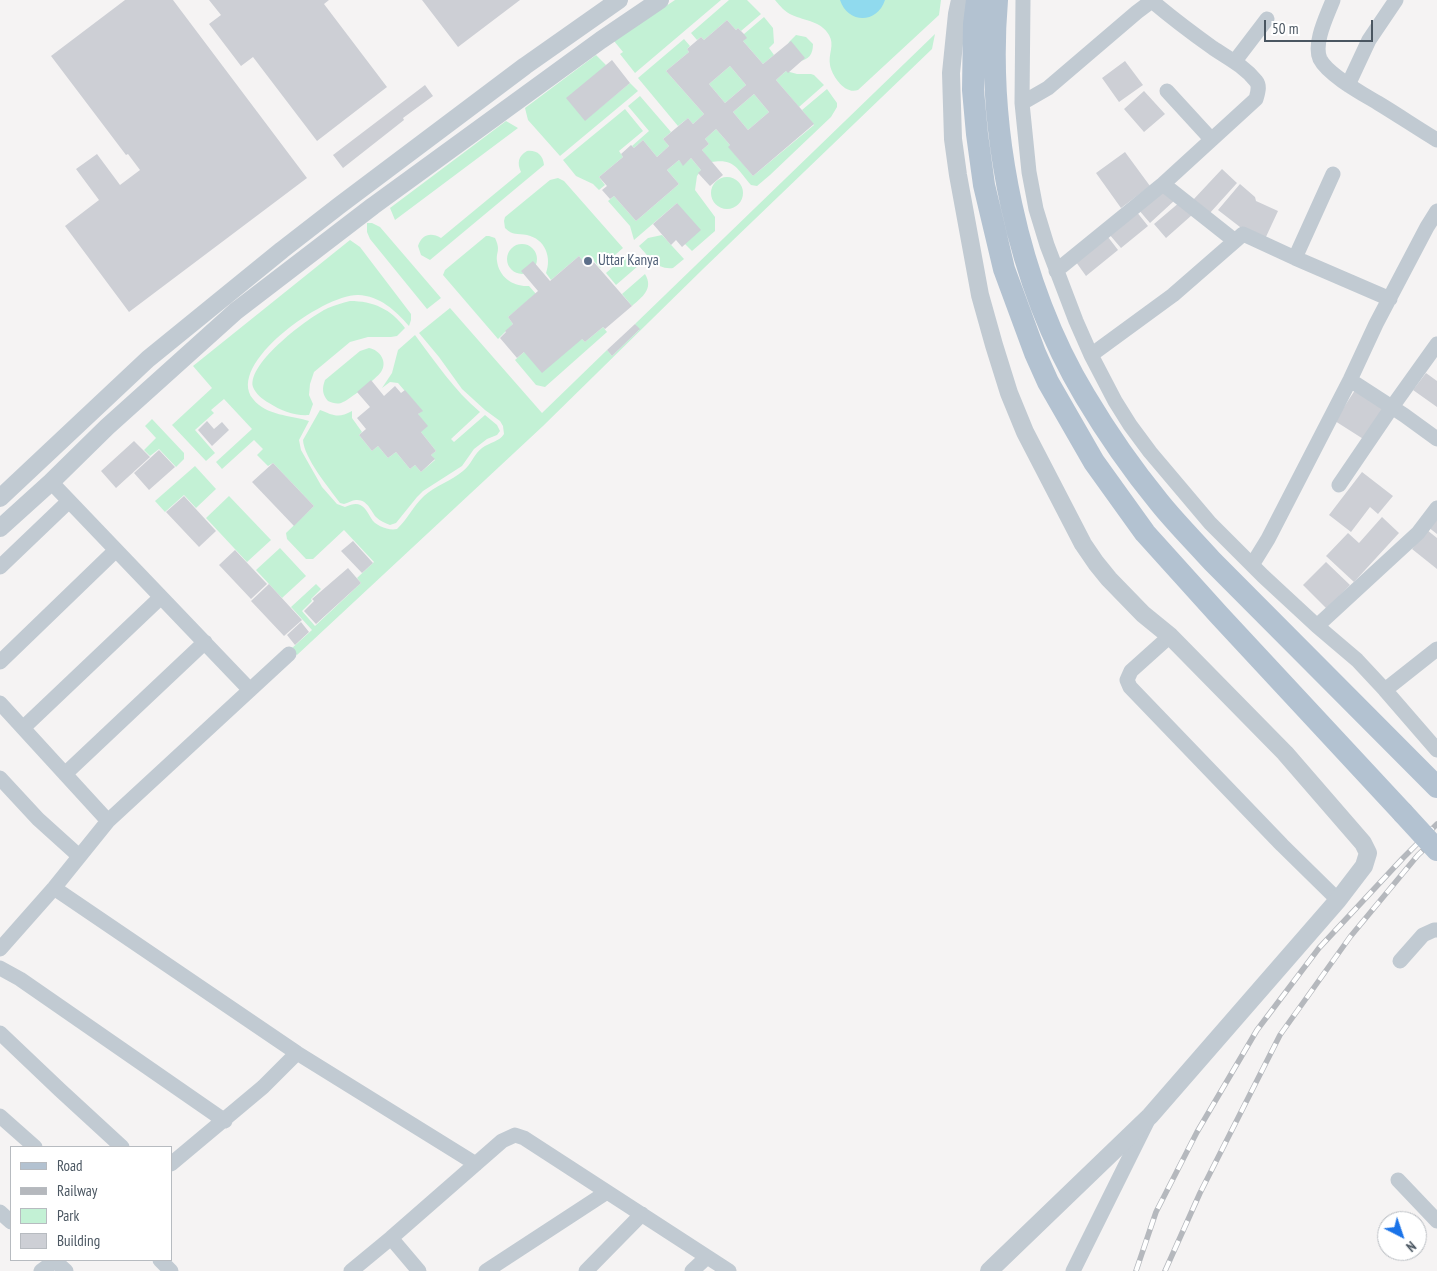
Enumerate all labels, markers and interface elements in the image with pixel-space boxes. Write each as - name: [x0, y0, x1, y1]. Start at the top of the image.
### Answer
- scale bar: [1267, 10, 1376, 42]
- text: 50 m: [1272, 19, 1298, 38]
- place label: Uttar Kanya: [598, 252, 659, 270]
- marker: Uttar Kanya: [582, 255, 594, 267]
- legend: [10, 1146, 172, 1261]
- text: Road: [57, 1156, 83, 1175]
- text: Railway: [57, 1181, 97, 1200]
- text: Park: [57, 1206, 79, 1225]
- north arrow: [1377, 1211, 1427, 1261]
- text: Building: [57, 1231, 100, 1250]
- text: N: [1402, 1237, 1420, 1256]

